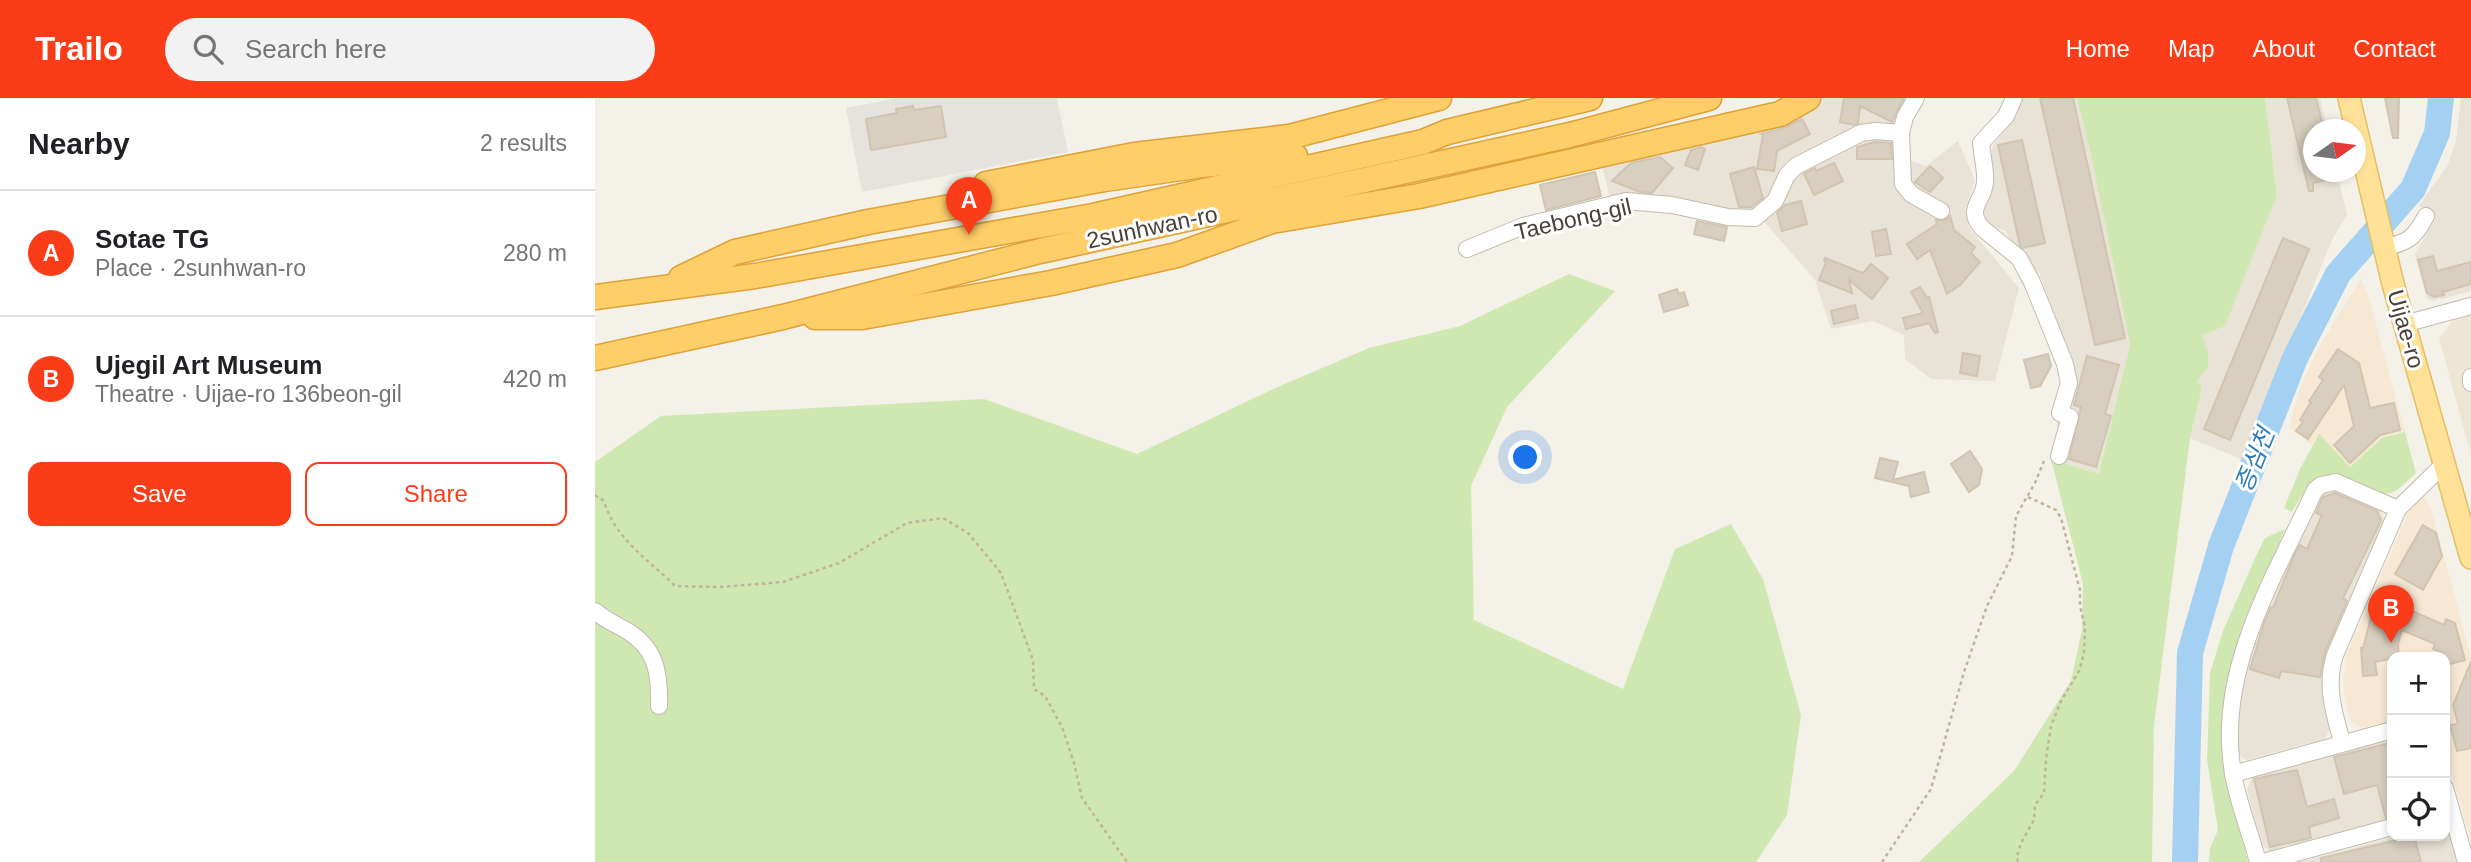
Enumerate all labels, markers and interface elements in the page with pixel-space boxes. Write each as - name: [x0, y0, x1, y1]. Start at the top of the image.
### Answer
- search box: [165, 18, 655, 81]
- text: Trailo: [35, 30, 123, 67]
- icon: search: [189, 30, 227, 68]
- text: Search here: [245, 34, 387, 64]
- text: Home: [2066, 35, 2130, 62]
- text: Map: [2168, 35, 2215, 62]
- text: About: [2253, 35, 2315, 62]
- text: Contact: [2353, 35, 2436, 62]
- north arrow: [2303, 119, 2366, 182]
- text: Nearby: [28, 127, 130, 160]
- text: 2 results: [480, 130, 567, 156]
- pin: A: [946, 177, 992, 235]
- street label: Taebong-gil: [1512, 193, 1634, 245]
- street label: 2sunhwan-ro: [1084, 200, 1220, 254]
- text: Sotae TG: [95, 224, 209, 254]
- text: A: [43, 240, 59, 266]
- text: 280 m: [503, 240, 567, 266]
- text: Place · 2sunhwan-ro: [95, 255, 306, 281]
- street label: Uijae-ro: [2382, 287, 2430, 371]
- text: Ujegil Art Museum: [95, 350, 322, 380]
- text: B: [43, 366, 59, 392]
- text: 420 m: [503, 366, 567, 392]
- text: Theatre · Uijae-ro 136beon-gil: [95, 381, 402, 407]
- water label: 증심천: [2230, 421, 2281, 496]
- your location: [1508, 440, 1542, 474]
- button: Save: [28, 462, 291, 526]
- button: Share: [305, 462, 567, 526]
- pin: B: [2368, 585, 2414, 643]
- map controls: [2387, 652, 2450, 841]
- button: +: [2387, 652, 2450, 715]
- button: −: [2387, 715, 2450, 778]
- button: locate: [2387, 778, 2450, 841]

